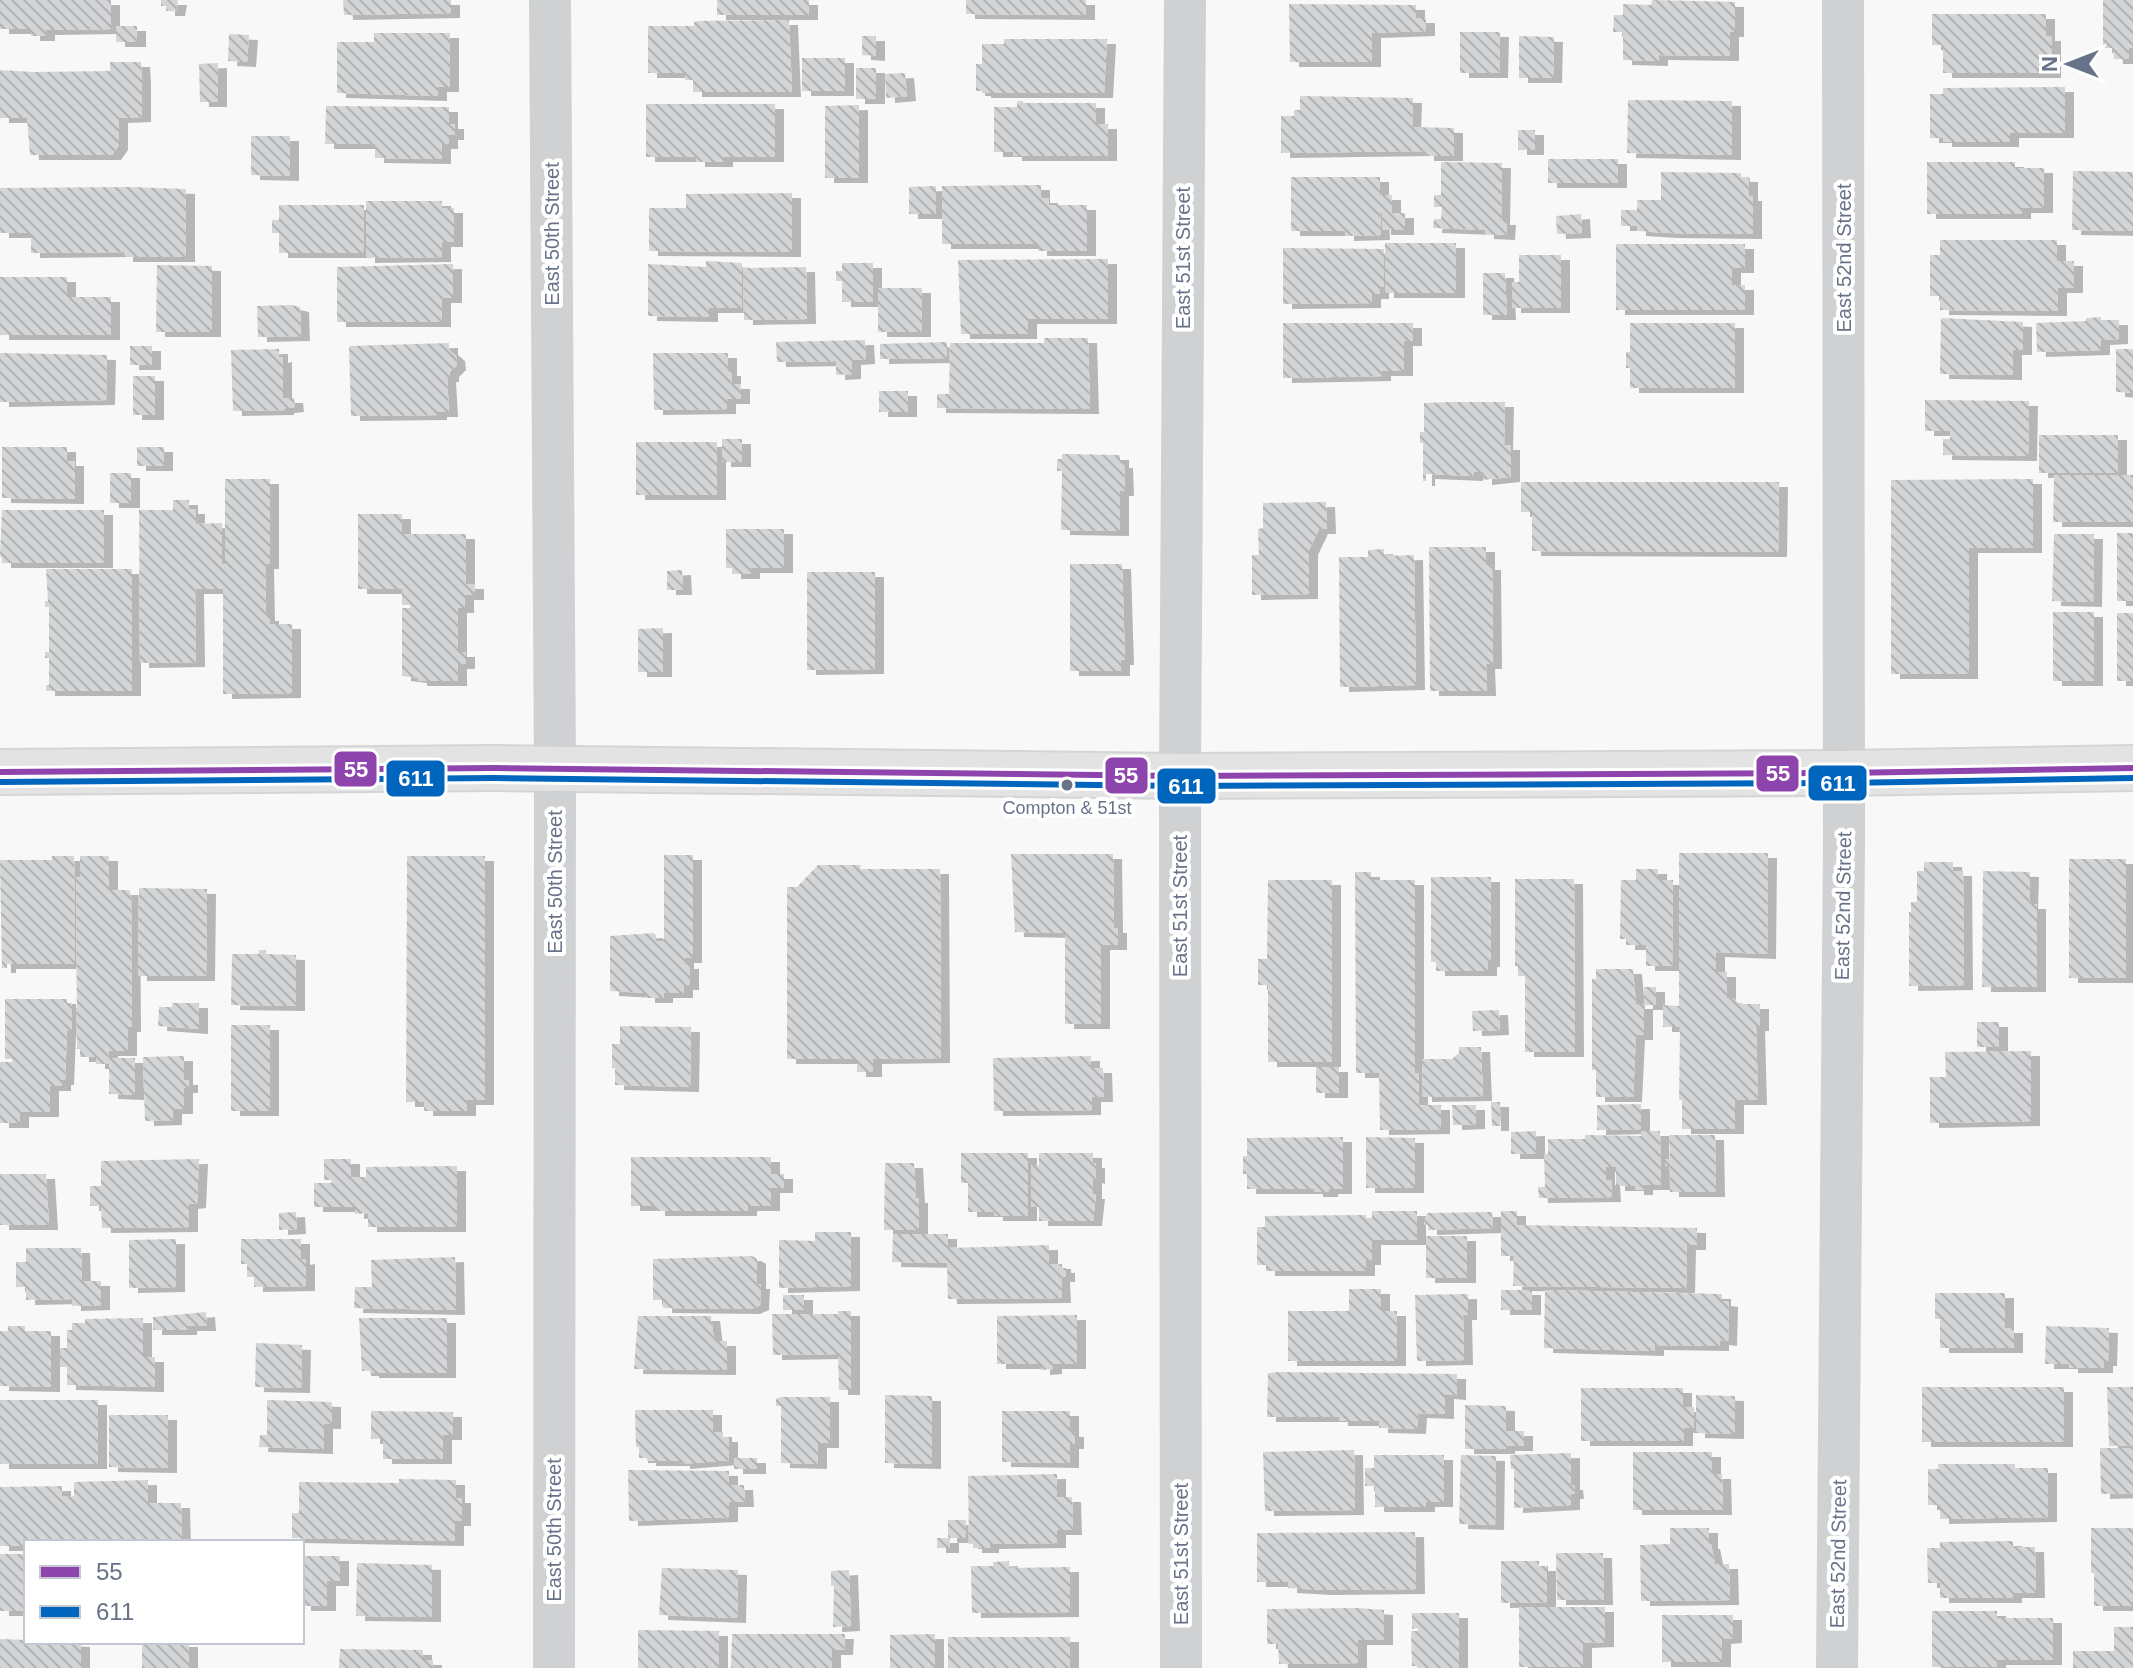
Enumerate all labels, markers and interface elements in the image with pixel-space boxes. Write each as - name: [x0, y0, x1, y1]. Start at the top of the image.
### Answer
- north arrow: [2029, 24, 2109, 104]
- text: N: [2037, 56, 2062, 72]
- street label: East 50th Street: [541, 162, 563, 306]
- street label: East 52nd Street: [1833, 183, 1855, 332]
- street label: East 51st Street: [1172, 186, 1194, 329]
- line badge: 55: [333, 750, 378, 788]
- line badge: 55: [1755, 754, 1800, 793]
- line badge: 55: [1104, 756, 1149, 795]
- text: 55: [344, 757, 368, 782]
- line badge: 611: [385, 759, 446, 798]
- text: 55: [1766, 761, 1790, 786]
- text: 55: [1114, 763, 1138, 788]
- line badge: 611: [1807, 764, 1868, 802]
- text: 611: [398, 766, 434, 791]
- line badge: 611: [1156, 767, 1217, 805]
- text: 611: [1820, 771, 1856, 796]
- text: 611: [1168, 774, 1204, 799]
- marker: Compton & 51st: [1059, 777, 1075, 793]
- place label: Compton & 51st: [1002, 798, 1132, 818]
- street label: East 50th Street: [544, 810, 566, 954]
- street label: East 52nd Street: [1831, 831, 1855, 981]
- street label: East 51st Street: [1169, 834, 1191, 977]
- street label: East 50th Street: [543, 1458, 565, 1602]
- street label: East 52nd Street: [1826, 1479, 1850, 1629]
- street label: East 51st Street: [1170, 1482, 1192, 1625]
- legend: [24, 1540, 304, 1644]
- text: 55: [96, 1558, 123, 1585]
- text: 611: [96, 1598, 134, 1625]

